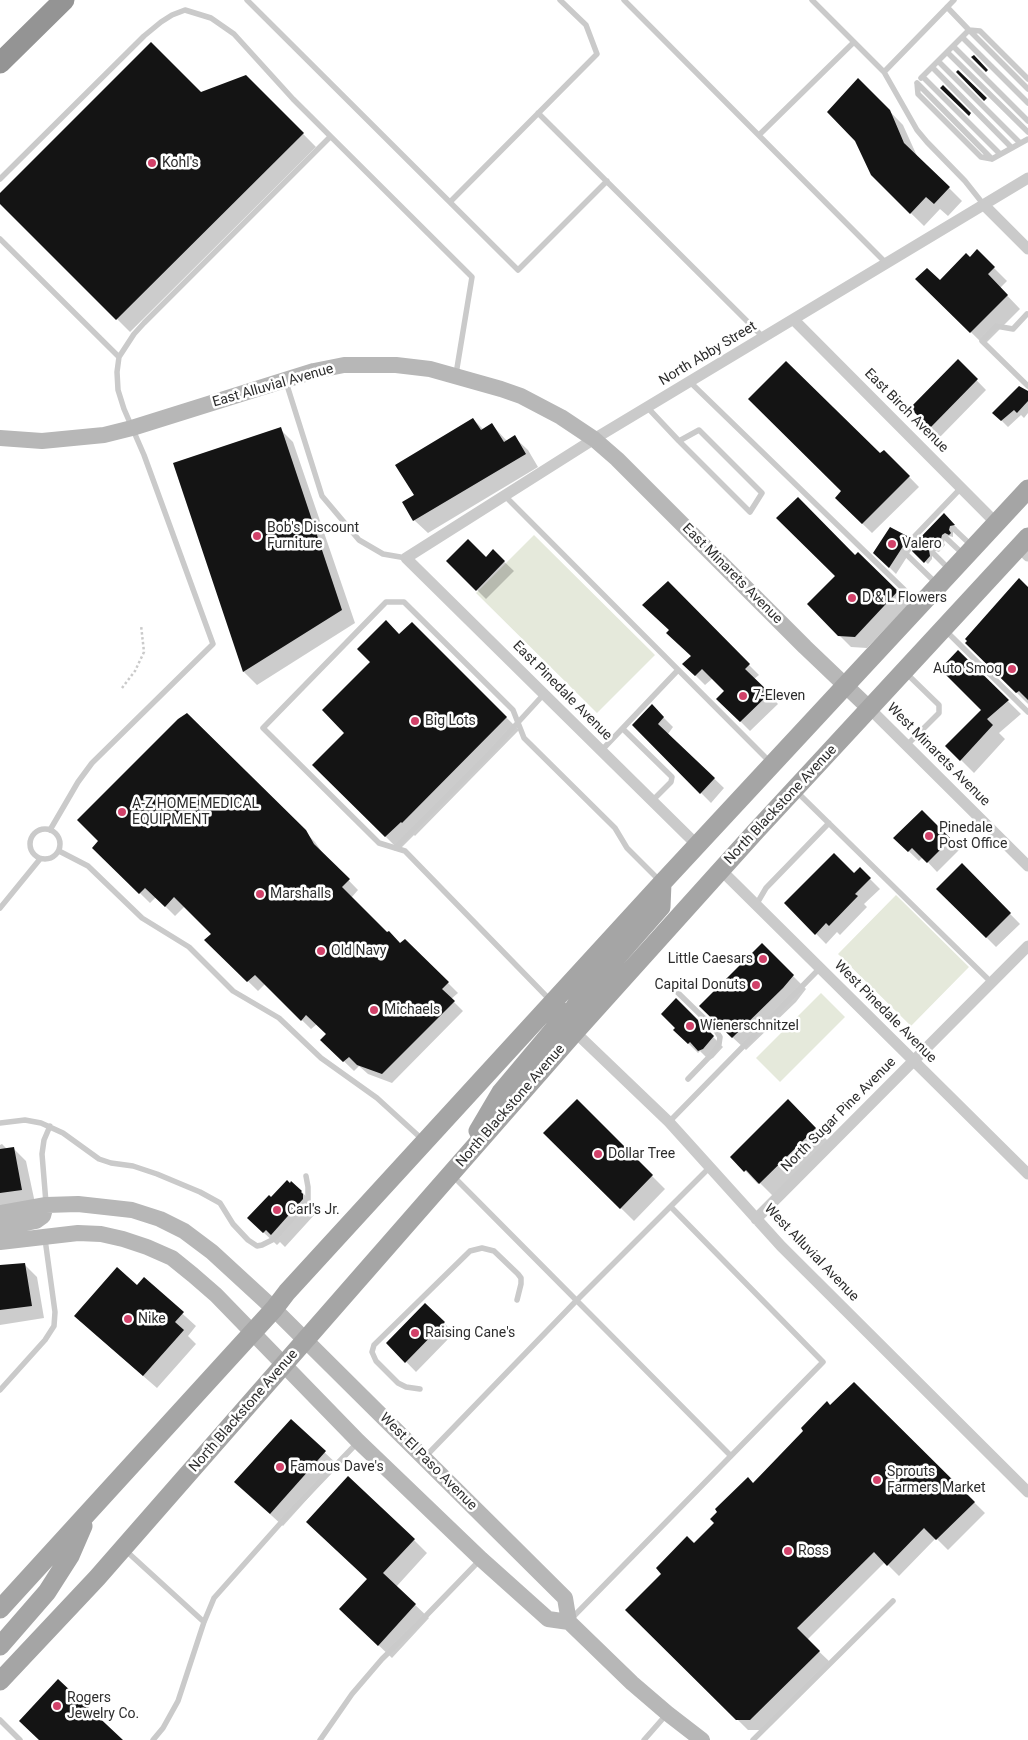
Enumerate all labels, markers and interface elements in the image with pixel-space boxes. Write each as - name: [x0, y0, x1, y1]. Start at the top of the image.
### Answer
- place label: Kohl's: [162, 155, 199, 171]
- marker: Kohl's: [146, 157, 158, 169]
- street label: North Abby Street: [656, 318, 760, 390]
- street label: East Alluvial Avenue: [211, 361, 335, 411]
- street label: East Birch Avenue: [861, 366, 951, 456]
- place label: Bob's Discount Furniture: [267, 520, 359, 552]
- street label: East Minarets Avenue: [678, 520, 786, 628]
- marker: Bob's Discount Furniture: [251, 530, 263, 542]
- place label: Valero: [902, 536, 942, 552]
- marker: Valero: [886, 538, 898, 550]
- place label: D & L Flowers: [862, 590, 947, 606]
- marker: D & L Flowers: [846, 592, 858, 604]
- street label: East Pinedale Avenue: [509, 638, 615, 744]
- place label: Auto Smog: [933, 661, 1002, 677]
- marker: Auto Smog: [1006, 663, 1018, 675]
- place label: 7-Eleven: [753, 688, 805, 704]
- marker: 7-Eleven: [737, 690, 749, 702]
- street label: West Minarets Avenue: [883, 700, 993, 810]
- place label: Big Lots: [425, 713, 476, 729]
- marker: Big Lots: [409, 715, 421, 727]
- street label: North Blackstone Avenue: [721, 742, 841, 868]
- place label: A-Z HOME MEDICAL EQUIPMENT: [132, 796, 259, 829]
- marker: A-Z HOME MEDICAL EQUIPMENT: [116, 806, 128, 818]
- place label: Pinedale Post Office: [939, 820, 1007, 852]
- marker: Pinedale Post Office: [923, 830, 935, 842]
- place label: Marshalls: [270, 886, 331, 902]
- marker: Marshalls: [254, 888, 266, 900]
- place label: Old Navy: [331, 943, 386, 959]
- marker: Old Navy: [315, 945, 327, 957]
- place label: Little Caesars: [668, 951, 753, 967]
- marker: Little Caesars: [757, 953, 769, 965]
- street label: West Pinedale Avenue: [830, 957, 940, 1067]
- place label: Capital Donuts: [655, 977, 746, 993]
- marker: Capital Donuts: [750, 979, 762, 991]
- place label: Michaels: [384, 1002, 440, 1018]
- marker: Michaels: [368, 1004, 380, 1016]
- place label: Wienerschnitzel: [700, 1018, 799, 1034]
- marker: Wienerschnitzel: [684, 1020, 696, 1032]
- street label: North Blackstone Avenue: [453, 1041, 569, 1171]
- street label: North Sugar Pine Avenue: [778, 1054, 900, 1176]
- place label: Dollar Tree: [608, 1146, 675, 1162]
- marker: Dollar Tree: [592, 1148, 604, 1160]
- street label: West Alluvial Avenue: [760, 1201, 862, 1305]
- place label: Carl's Jr.: [287, 1202, 340, 1218]
- marker: Carl's Jr.: [271, 1204, 283, 1216]
- place label: Nike: [138, 1311, 166, 1327]
- marker: Nike: [122, 1313, 134, 1325]
- place label: Raising Cane's: [425, 1325, 515, 1341]
- marker: Raising Cane's: [409, 1327, 421, 1339]
- street label: North Blackstone Avenue: [186, 1346, 302, 1476]
- street label: West El Paso Avenue: [376, 1410, 480, 1514]
- place label: Famous Dave's: [290, 1459, 384, 1475]
- marker: Famous Dave's: [274, 1461, 286, 1473]
- place label: Sprouts Farmers Market: [887, 1464, 986, 1496]
- marker: Sprouts Farmers Market: [871, 1474, 883, 1486]
- place label: Ross: [798, 1543, 829, 1559]
- marker: Ross: [782, 1545, 794, 1557]
- place label: Rogers Jewelry Co.: [67, 1690, 139, 1722]
- marker: Rogers Jewelry Co.: [51, 1700, 63, 1712]

